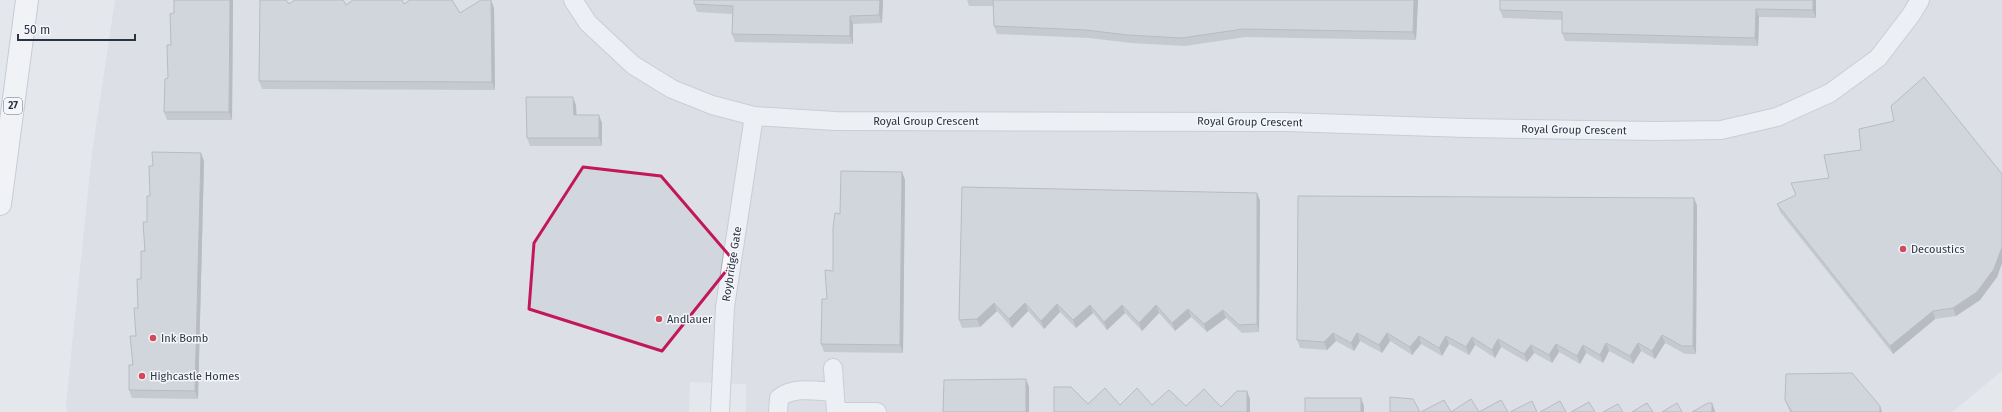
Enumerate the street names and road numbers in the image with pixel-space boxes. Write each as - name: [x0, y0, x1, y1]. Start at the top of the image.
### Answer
- road number: 27: [4, 98, 22, 114]
- street label: Royal Group Crescent: [873, 115, 979, 128]
- street label: Royal Group Crescent: [1197, 115, 1303, 129]
- street label: Royal Group Crescent: [1521, 123, 1627, 137]
- street label: Roybridge Gate: [720, 225, 744, 303]

